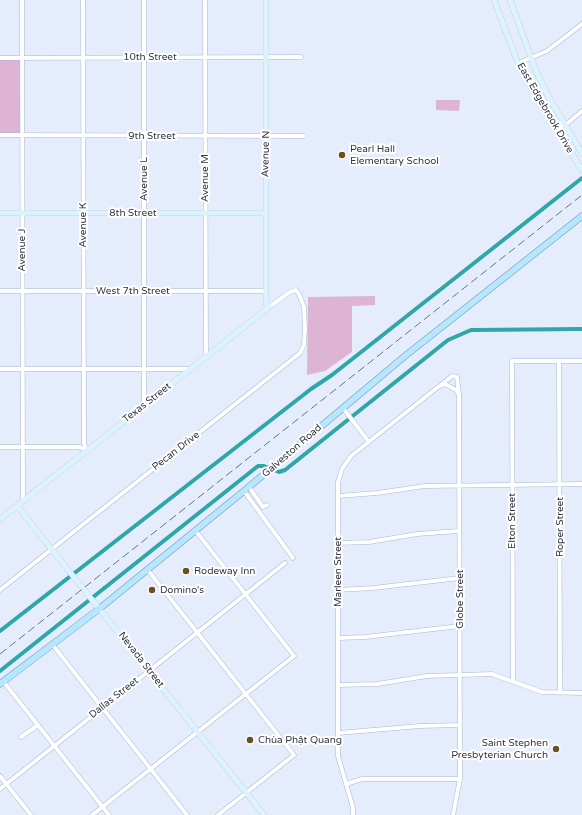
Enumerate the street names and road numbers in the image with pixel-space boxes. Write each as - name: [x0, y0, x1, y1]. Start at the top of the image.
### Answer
- street label: 10th Street: [123, 51, 177, 63]
- street label: East Edgebrook Drive: [514, 61, 576, 155]
- street label: 9th Street: [128, 130, 176, 142]
- street label: Avenue N: [260, 131, 272, 177]
- street label: Avenue M: [199, 154, 211, 202]
- street label: Avenue L: [138, 157, 150, 201]
- street label: Avenue K: [77, 202, 89, 248]
- street label: 8th Street: [109, 207, 157, 219]
- street label: Avenue J: [16, 228, 28, 272]
- street label: West 7th Street: [96, 285, 170, 297]
- street label: Texas Street: [120, 380, 174, 426]
- street label: Galveston Road: [260, 422, 324, 480]
- street label: Pecan Drive: [150, 429, 202, 473]
- street label: Elton Street: [506, 493, 518, 549]
- street label: Roper Street: [554, 497, 566, 557]
- street label: Marleen Street: [332, 537, 344, 607]
- street label: Globe Street: [454, 569, 466, 629]
- street label: Nevada Street: [116, 630, 166, 690]
- street label: Dallas Street: [87, 675, 141, 721]

